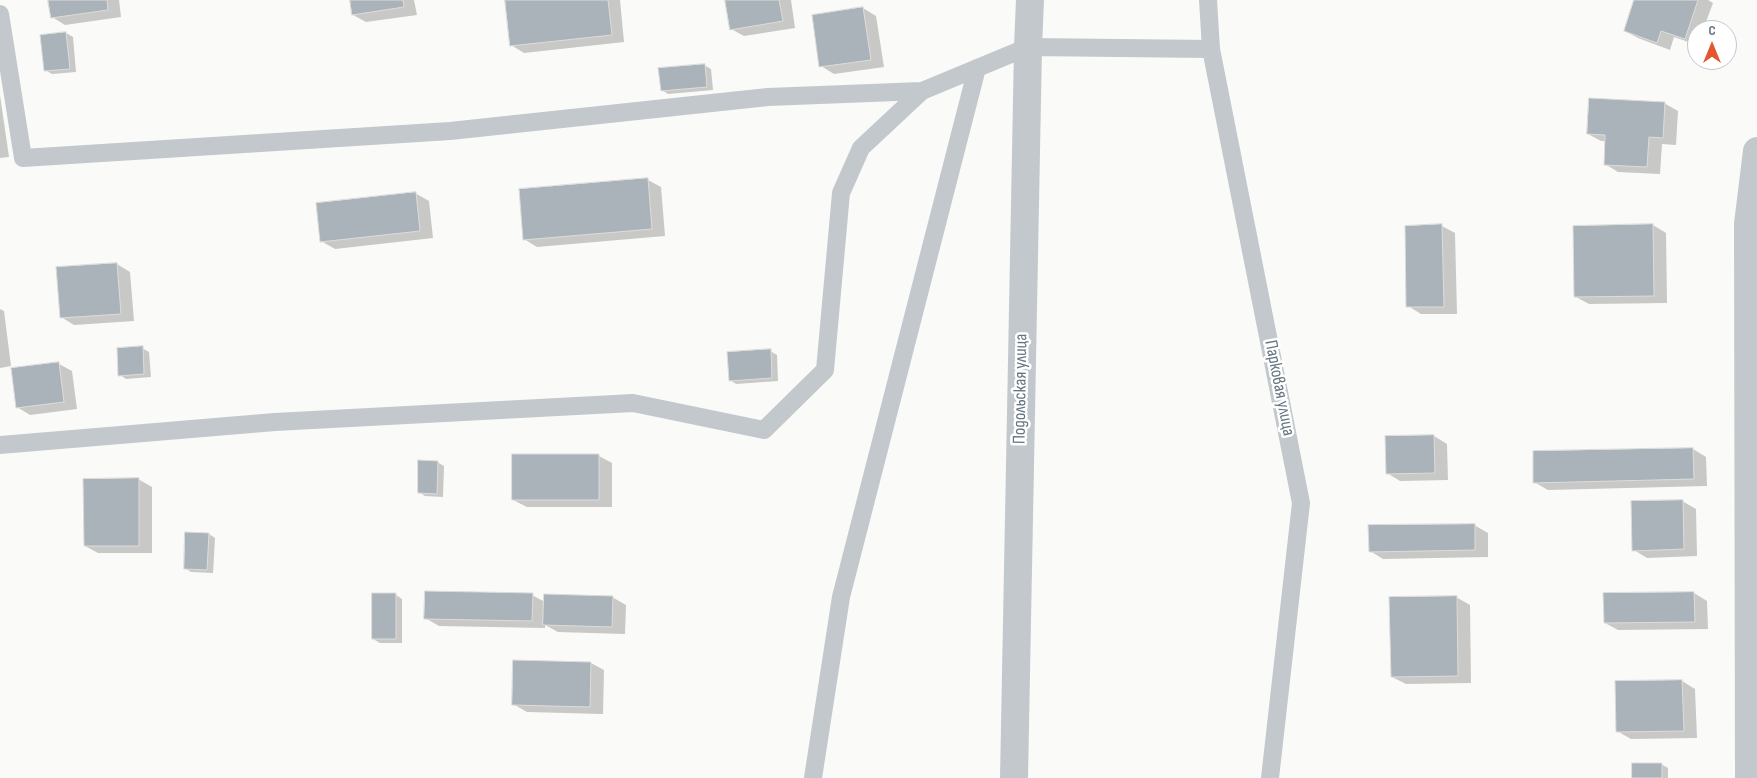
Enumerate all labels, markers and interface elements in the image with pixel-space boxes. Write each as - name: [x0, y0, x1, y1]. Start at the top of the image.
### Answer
- north arrow: [1687, 20, 1737, 70]
- text: С: [1708, 22, 1716, 39]
- street label: Подольская улица: [1009, 334, 1033, 444]
- street label: Парковая улица: [1259, 338, 1299, 438]

